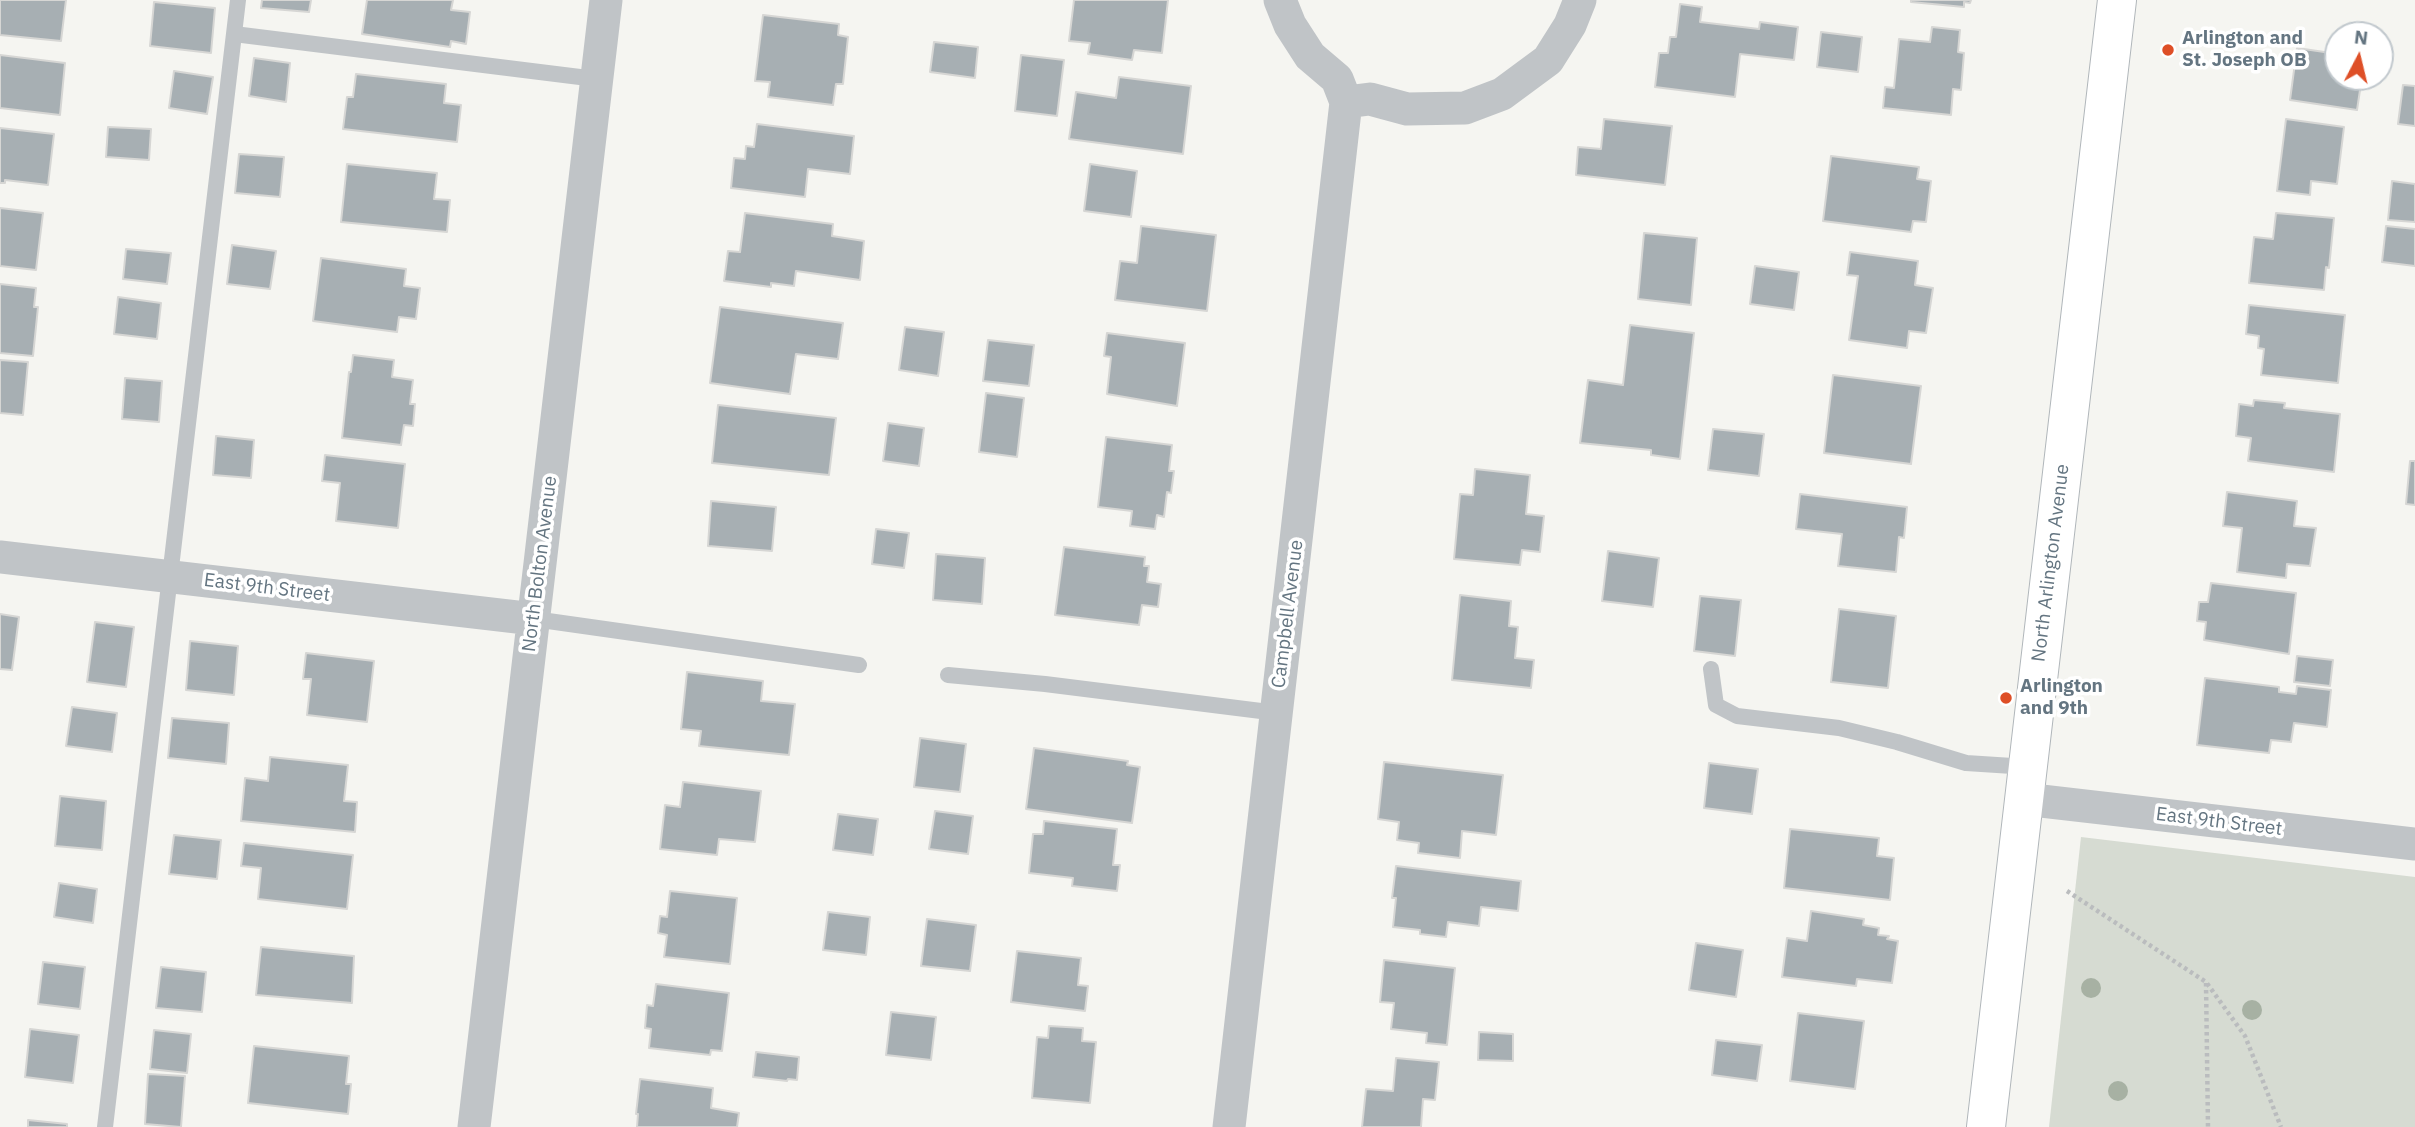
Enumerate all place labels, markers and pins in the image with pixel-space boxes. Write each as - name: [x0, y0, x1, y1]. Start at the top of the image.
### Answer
- place label: Arlington and St. Joseph OB: [2182, 28, 2307, 72]
- marker: Arlington and St. Joseph OB: [2160, 42, 2176, 58]
- place label: Arlington and 9th: [2020, 676, 2103, 720]
- marker: Arlington and 9th: [1998, 690, 2014, 706]

